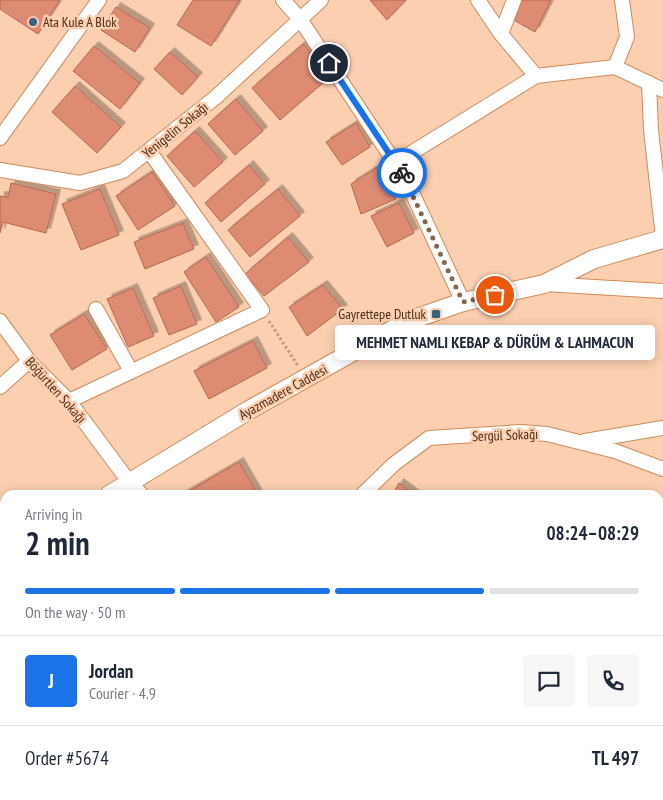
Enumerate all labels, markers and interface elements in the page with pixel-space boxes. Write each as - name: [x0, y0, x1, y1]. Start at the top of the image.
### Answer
- place label: Ata Kule A Blok: [43, 13, 117, 31]
- marker: Ata Kule A Blok: [27, 16, 39, 28]
- pin: [308, 42, 350, 84]
- icon: home: [315, 49, 343, 77]
- street label: Yenigelin Sokağı: [138, 98, 212, 162]
- courier: [377, 148, 427, 198]
- icon: bike: [388, 159, 416, 187]
- pin: [474, 274, 516, 316]
- icon: bag: [481, 281, 509, 309]
- place label: Gayrettepe Dutluk: [338, 305, 427, 323]
- marker: Gayrettepe Dutluk: [430, 308, 442, 320]
- callout: MEHMET NAMLI KEBAP & DÜRÜM & LAHMACUN: [335, 325, 655, 360]
- text: MEHMET NAMLI KEBAP & DÜRÜM & LAHMACUN: [356, 332, 634, 352]
- street label: Böğürtlen Sokağı: [22, 353, 90, 427]
- street label: Ayazmadere Caddesi: [235, 360, 331, 424]
- street label: Sergül Sokağı: [472, 425, 538, 445]
- text: Arriving in: [25, 504, 82, 524]
- text: 08:24–08:29: [546, 521, 639, 545]
- text: 2 min: [25, 522, 90, 564]
- text: On the way · 50 m: [25, 602, 125, 622]
- button: chat: [523, 655, 575, 707]
- button: phone: [587, 655, 639, 707]
- text: Jordan: [89, 659, 133, 683]
- text: J: [48, 669, 54, 693]
- text: Courier · 4.9: [89, 683, 156, 703]
- text: Order #5674: [25, 746, 109, 770]
- text: TL 497: [592, 746, 639, 770]

